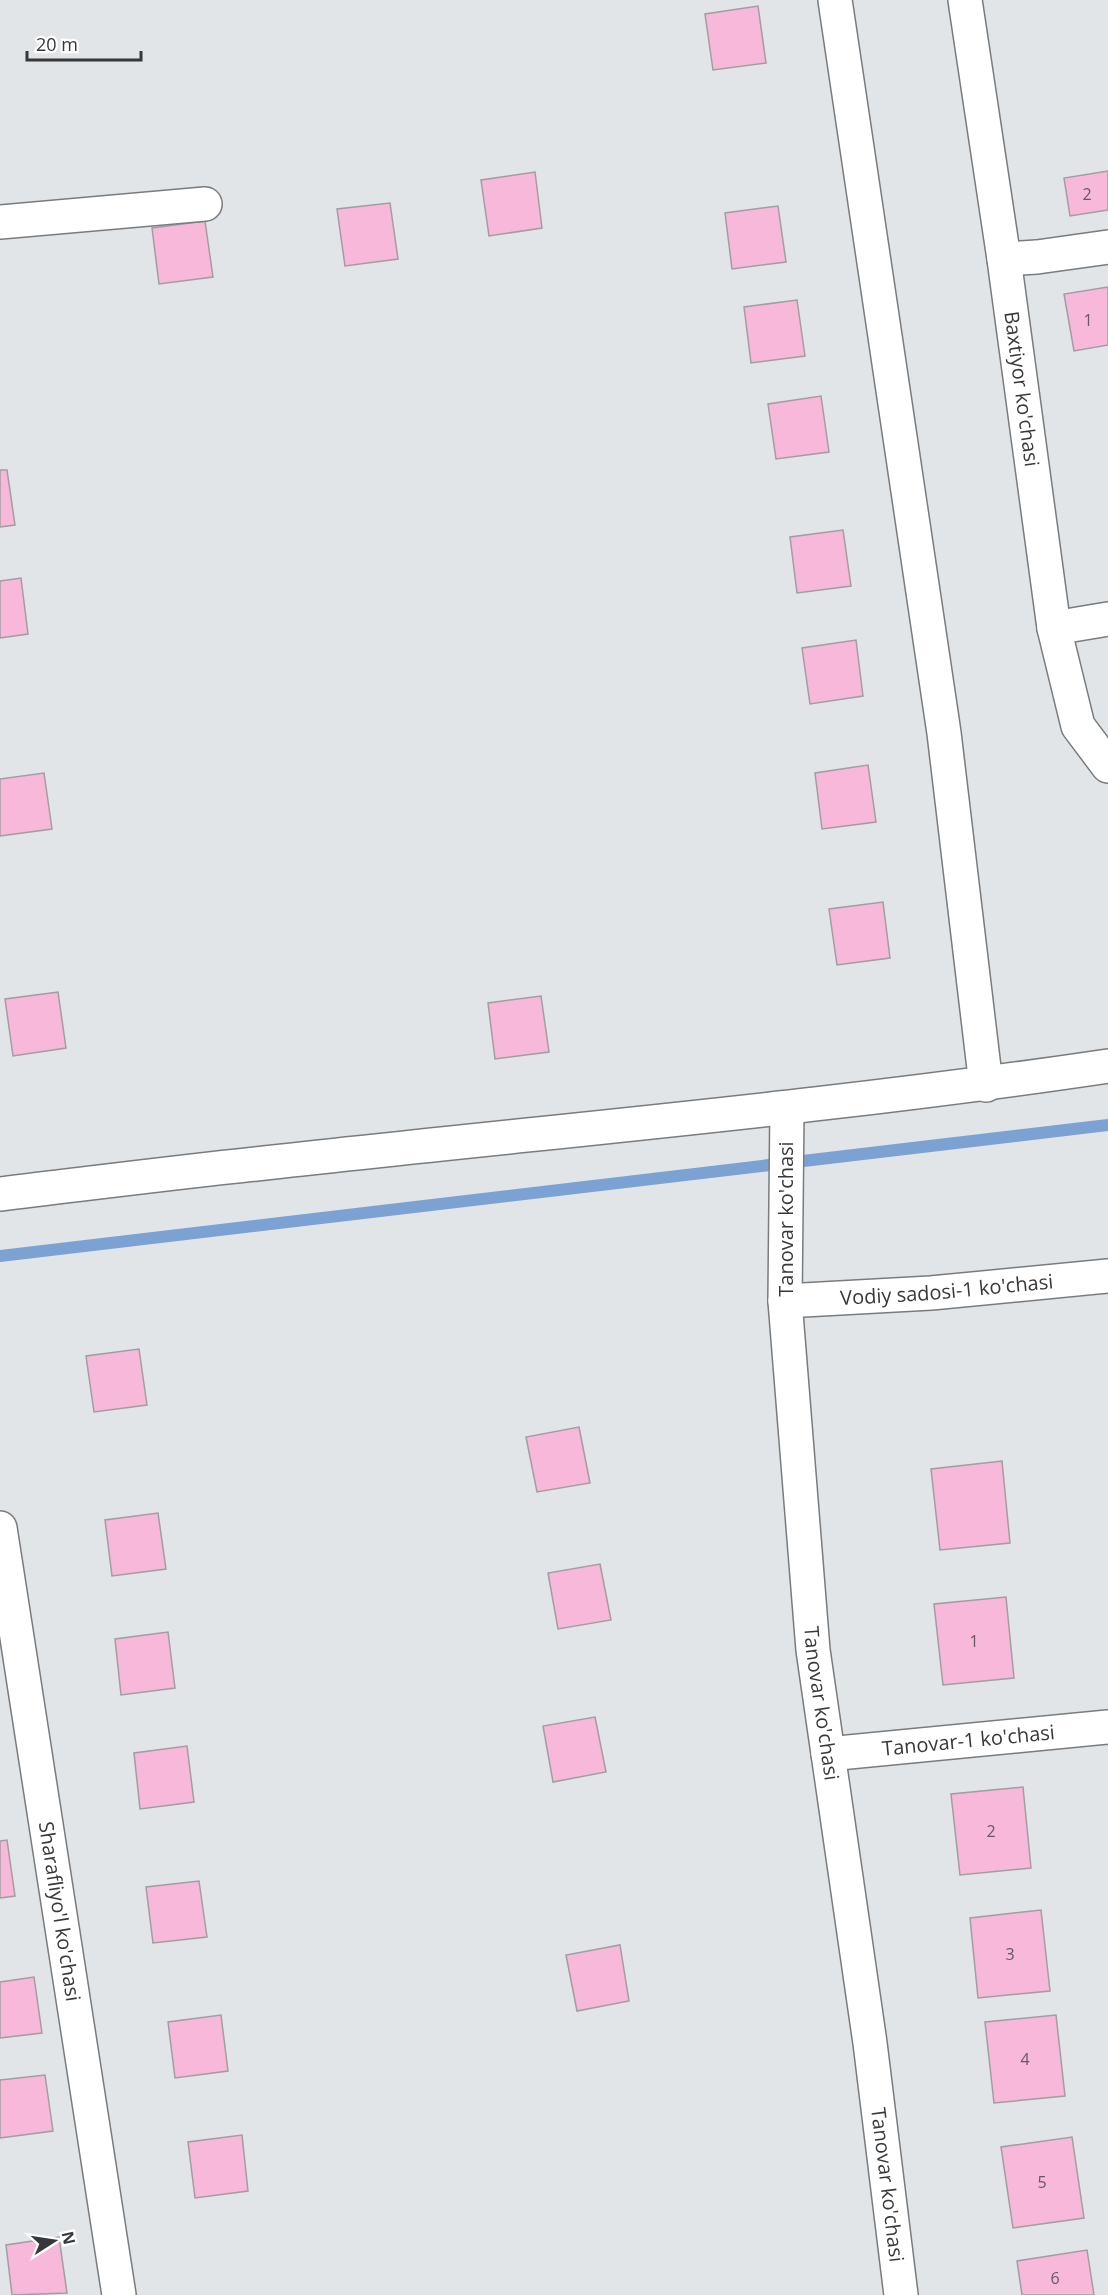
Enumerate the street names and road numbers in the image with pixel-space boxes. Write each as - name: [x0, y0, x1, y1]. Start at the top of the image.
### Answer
- street label: Baxtiyor ko'chasi: [998, 309, 1046, 468]
- street label: Tanovar ko'chasi: [772, 1141, 799, 1297]
- street label: Vodiy sadosi-1 ko'chasi: [839, 1267, 1054, 1311]
- street label: Tanovar ko'chasi: [798, 1625, 846, 1782]
- street label: Tanovar-1 ko'chasi: [881, 1718, 1056, 1762]
- street label: Sharafliyo'l ko'chasi: [33, 1819, 87, 2003]
- street label: Tanovar ko'chasi: [865, 2106, 911, 2263]

